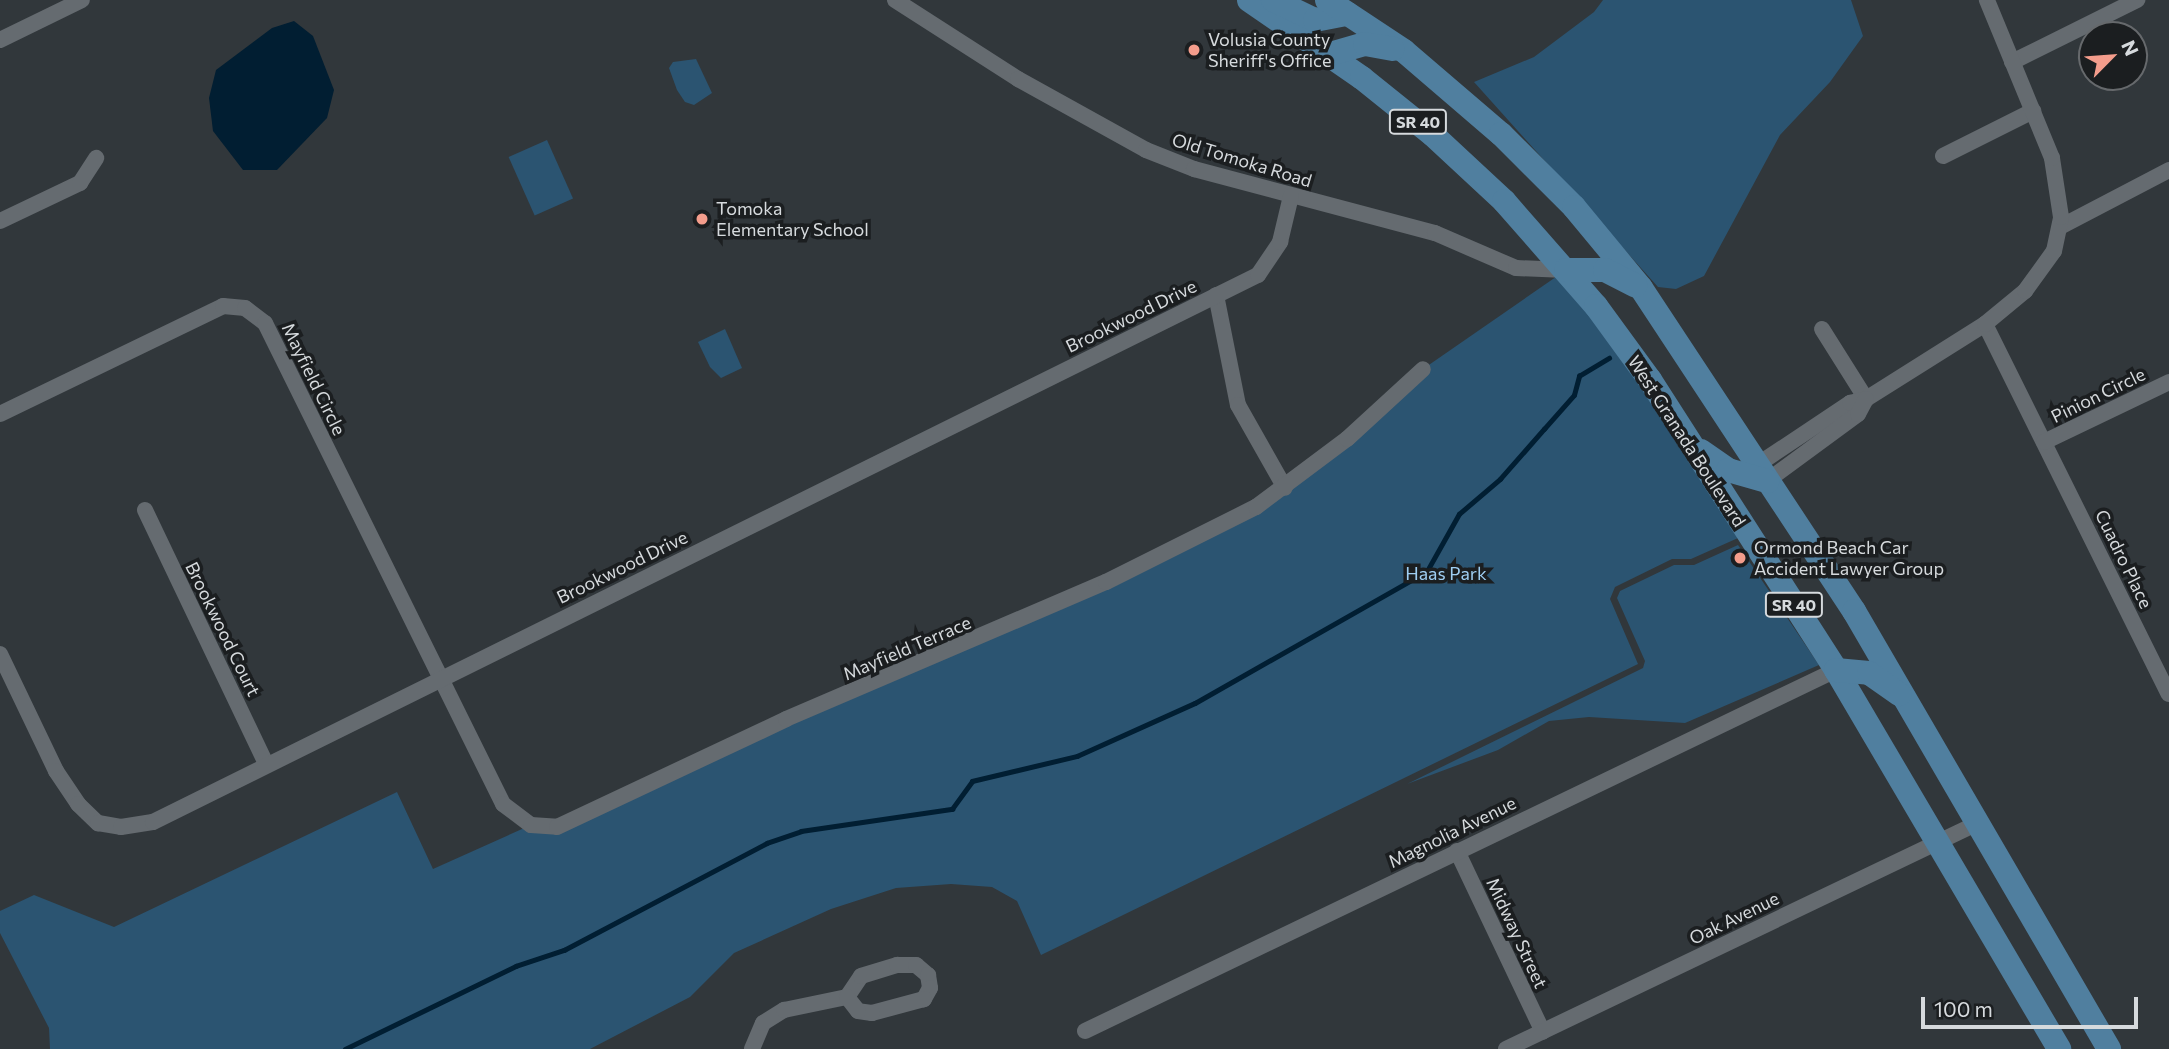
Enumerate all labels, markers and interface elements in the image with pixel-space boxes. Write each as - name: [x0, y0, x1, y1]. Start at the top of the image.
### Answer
- north arrow: [2078, 21, 2148, 91]
- place label: Volusia County Sheriff's Office: [1208, 29, 1331, 72]
- text: N: [2117, 36, 2144, 59]
- marker: Volusia County Sheriff's Office: [1186, 42, 1202, 58]
- road number: SR 40: [1388, 110, 1448, 134]
- street label: Old Tomoka Road: [1169, 128, 1315, 192]
- place label: Tomoka Elementary School: [716, 198, 869, 241]
- marker: Tomoka Elementary School: [694, 211, 710, 227]
- street label: Brookwood Drive: [1062, 275, 1200, 357]
- street label: Mayfield Circle: [278, 319, 350, 439]
- street label: West Granada Boulevard: [1623, 351, 1751, 531]
- street label: Pinion Circle: [2047, 363, 2149, 427]
- street label: Cuadro Place: [2091, 506, 2157, 612]
- street label: Brookwood Drive: [553, 526, 691, 608]
- place label: Ormond Beach Car Accident Lawyer Group: [1754, 537, 1944, 580]
- marker: Ormond Beach Car Accident Lawyer Group: [1732, 550, 1748, 566]
- street label: Brookwood Court: [181, 558, 265, 700]
- park label: Haas Park: [1405, 562, 1487, 584]
- road number: SR 40: [1764, 592, 1824, 618]
- street label: Mayfield Terrace: [840, 611, 974, 685]
- street label: Magnolia Avenue: [1385, 792, 1519, 872]
- street label: Midway Street: [1482, 874, 1552, 992]
- street label: Oak Avenue: [1686, 887, 1782, 949]
- scale bar: [1924, 982, 2141, 1026]
- text: 100 m: [1934, 996, 1993, 1021]

